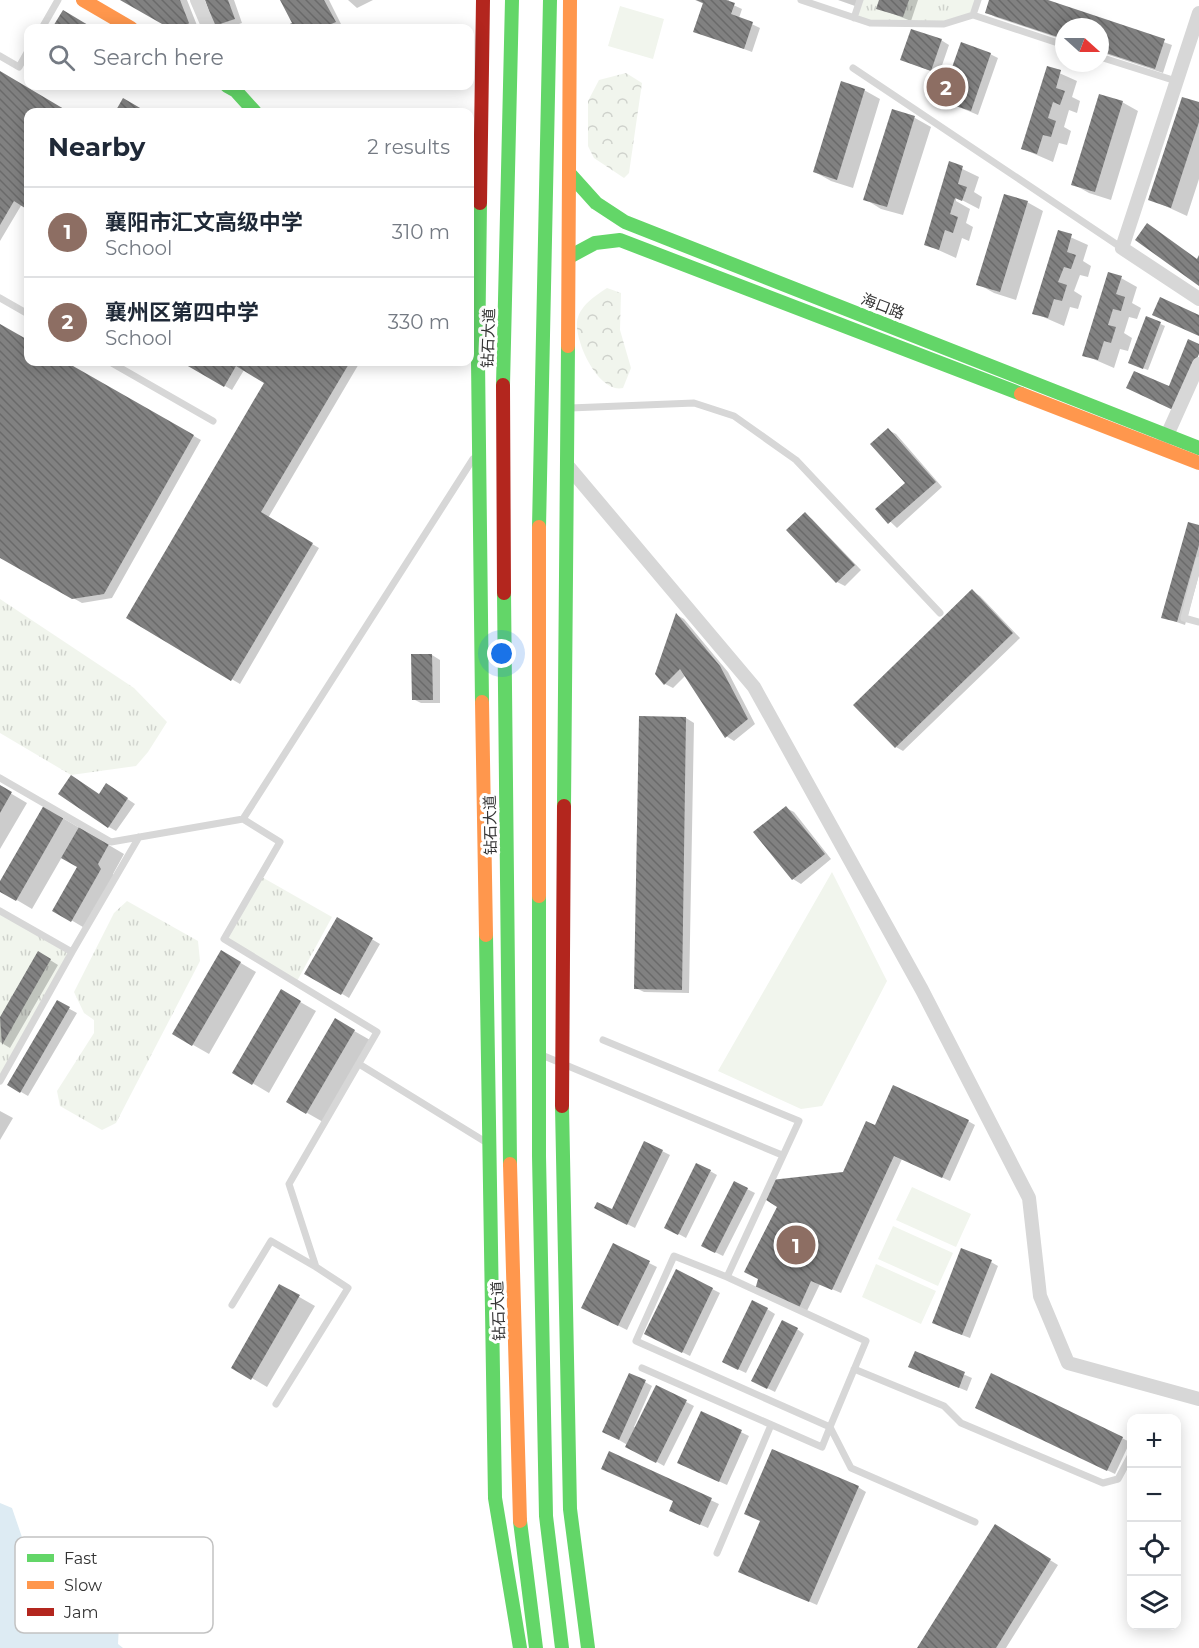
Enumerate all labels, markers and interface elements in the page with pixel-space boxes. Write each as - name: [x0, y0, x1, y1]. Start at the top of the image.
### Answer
- north arrow: [1055, 18, 1109, 72]
- search box: [24, 24, 474, 90]
- icon: search: [45, 41, 78, 74]
- text: Search here: [93, 44, 224, 71]
- pin: 2: [926, 64, 966, 110]
- text: Nearby: [48, 131, 145, 163]
- text: 2 results: [367, 135, 450, 159]
- text: 襄阳市汇文高级中学: [105, 209, 303, 236]
- text: 1: [64, 220, 71, 244]
- text: 310 m: [392, 220, 450, 244]
- text: School: [105, 236, 172, 260]
- street label: 海口路: [859, 289, 907, 323]
- text: 襄州区第四中学: [105, 299, 259, 326]
- street label: 钻石大道: [477, 308, 499, 368]
- text: 2: [62, 310, 73, 334]
- text: 330 m: [388, 310, 450, 334]
- text: School: [105, 326, 172, 350]
- your location: [487, 639, 516, 668]
- street label: 钻石大道: [480, 795, 500, 855]
- pin: 1: [776, 1222, 816, 1268]
- street label: 钻石大道: [487, 1281, 509, 1341]
- map controls: [1127, 1414, 1181, 1630]
- button: +: [1127, 1414, 1181, 1468]
- button: −: [1127, 1468, 1181, 1522]
- button: locate: [1127, 1522, 1181, 1576]
- legend: [15, 1537, 213, 1633]
- text: Fast: [64, 1549, 98, 1568]
- text: Slow: [64, 1576, 102, 1595]
- button: layers: [1127, 1576, 1181, 1630]
- text: Jam: [63, 1603, 98, 1622]

